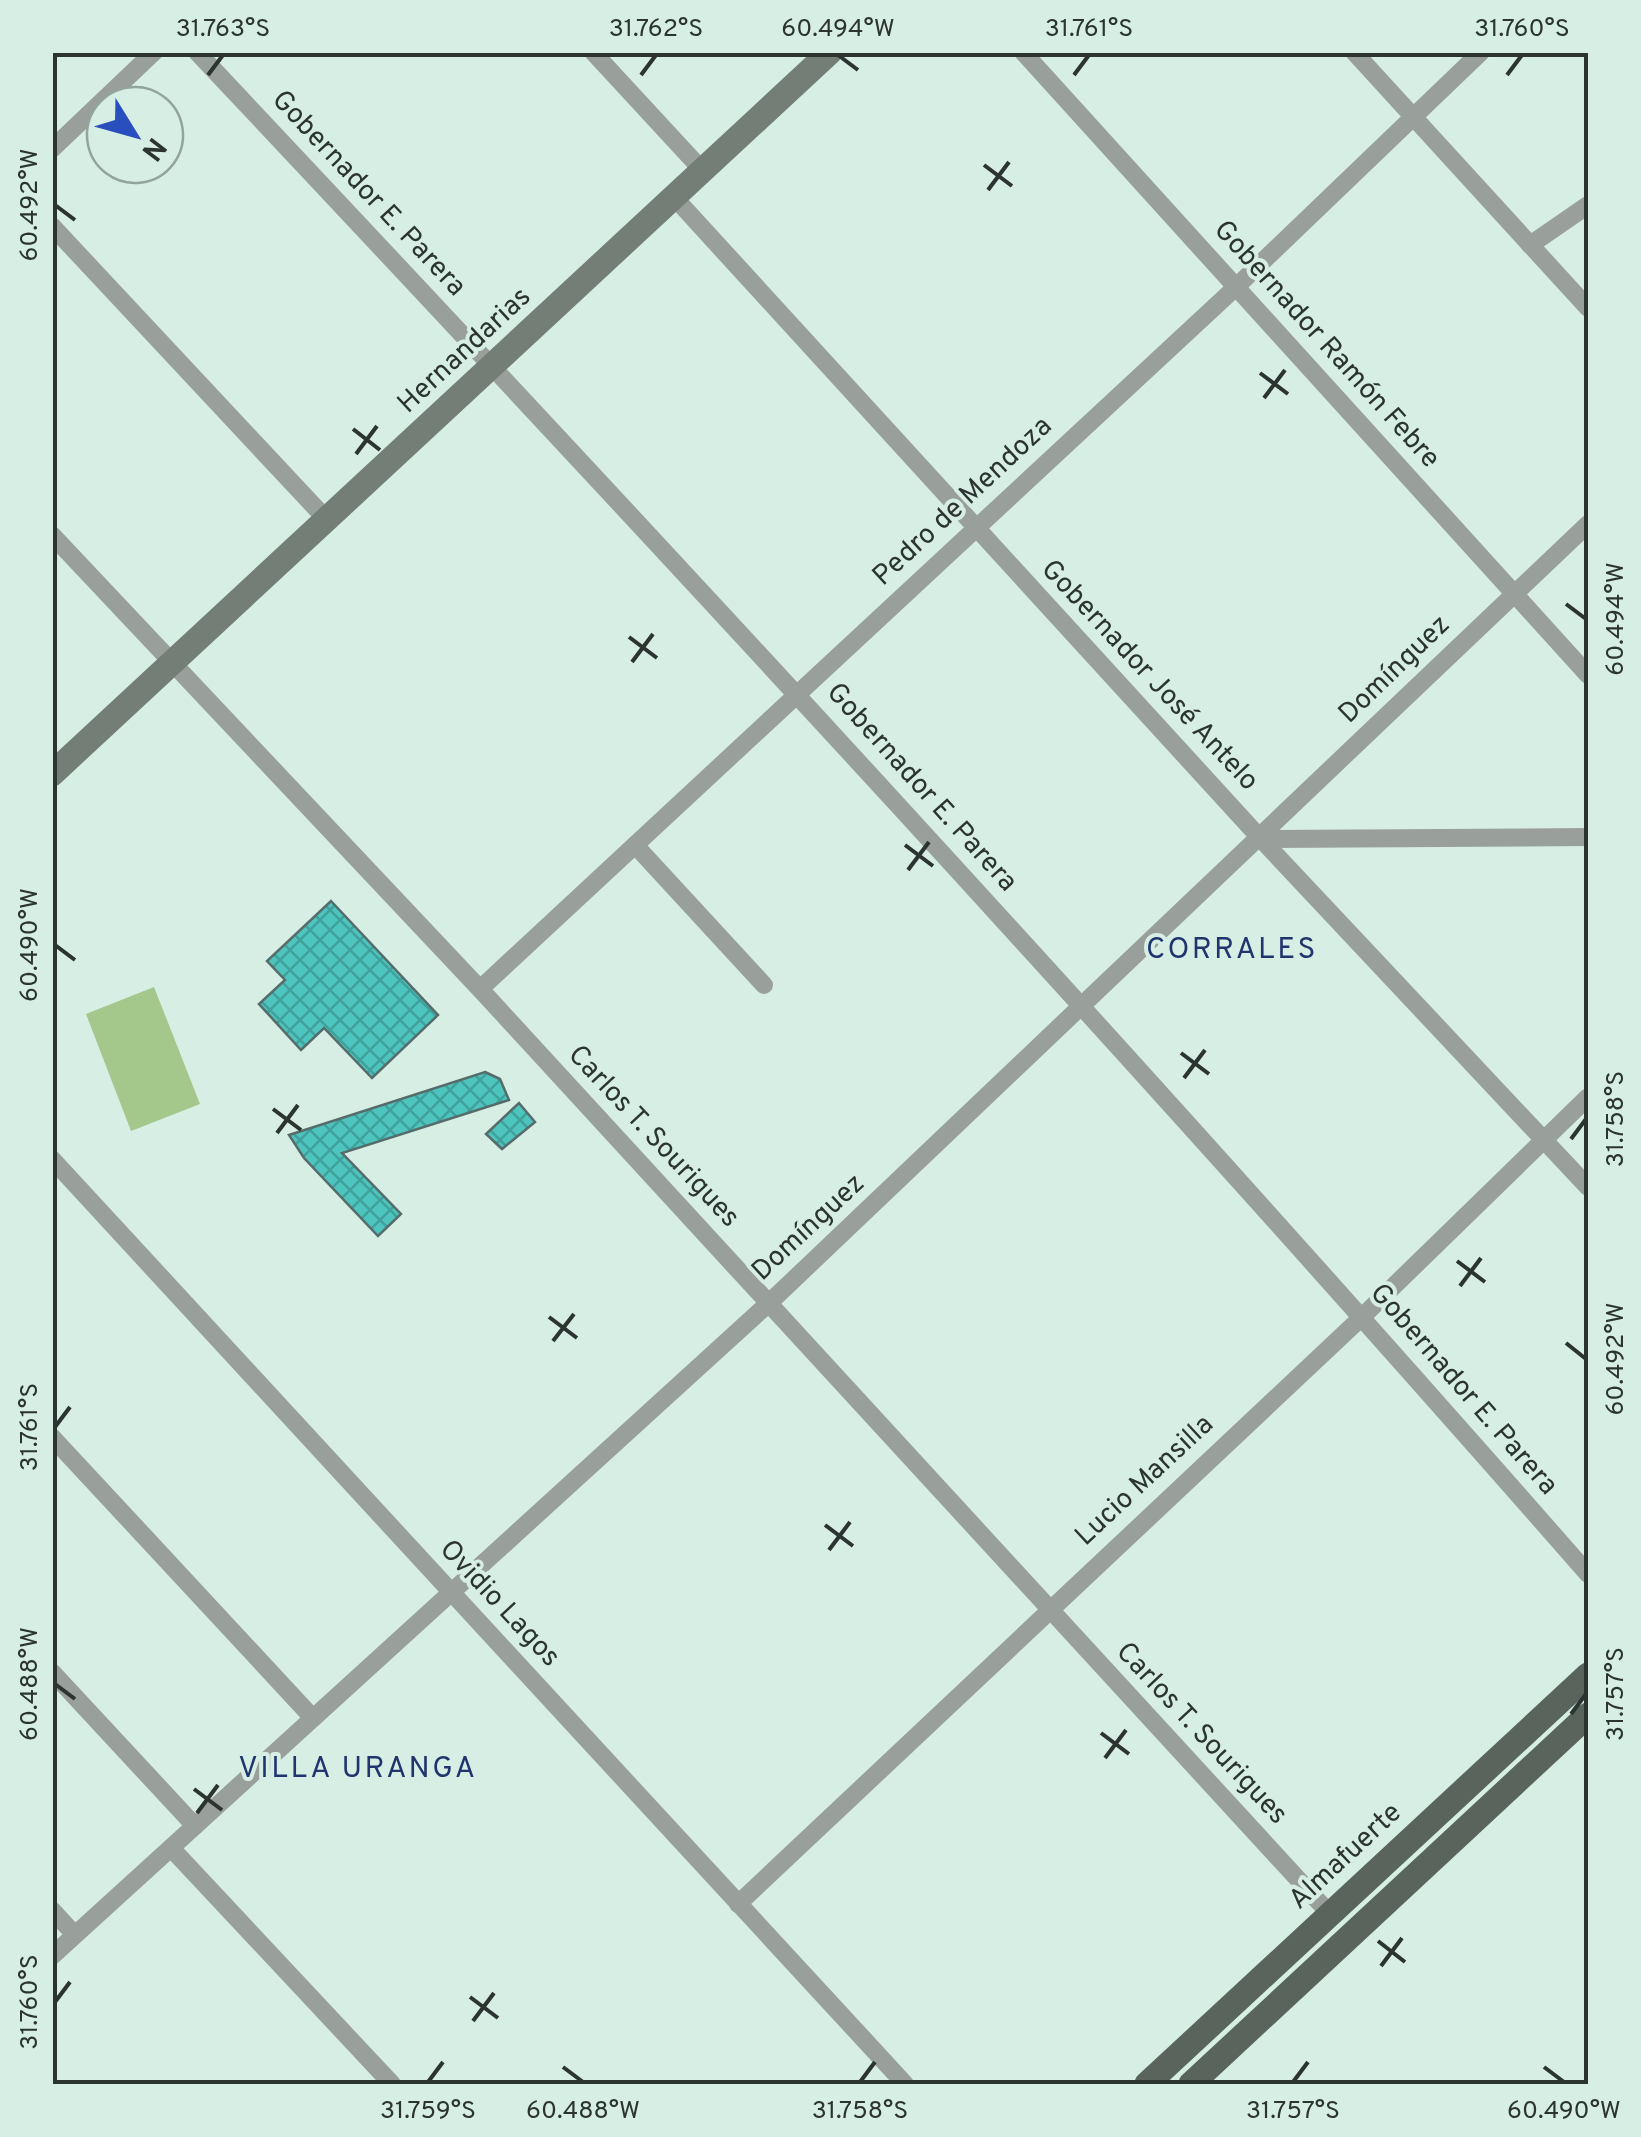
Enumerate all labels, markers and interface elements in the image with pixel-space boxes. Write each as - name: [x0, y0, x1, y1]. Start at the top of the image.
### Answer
- text: 31.763°S: [176, 14, 270, 46]
- text: 31.762°S: [609, 14, 703, 46]
- text: 60.494°W: [781, 14, 895, 46]
- text: 31.761°S: [1045, 14, 1133, 46]
- text: 31.760°S: [1474, 14, 1570, 46]
- street label: Gobernador E. Parera: [263, 83, 473, 305]
- north arrow: [85, 85, 185, 185]
- text: N: [132, 129, 173, 167]
- text: 60.492°W: [15, 148, 47, 262]
- street label: Gobernador Ramón Febre: [1205, 213, 1447, 477]
- street label: Hernandarias: [391, 280, 539, 422]
- street label: Pedro de Mendoza: [866, 409, 1060, 595]
- street label: Gobernador José Antelo: [1032, 553, 1266, 799]
- text: 60.494°W: [1601, 562, 1633, 676]
- street label: Domínguez: [1332, 608, 1458, 732]
- street label: Gobernador E. Parera: [818, 676, 1024, 900]
- text: 60.490°W: [15, 888, 47, 1002]
- district label: CORRALES: [1146, 932, 1318, 969]
- street label: Carlos T. Sourigues: [559, 1038, 747, 1236]
- text: 31.758°S: [1601, 1071, 1633, 1167]
- street label: Domínguez: [745, 1167, 873, 1289]
- street label: Gobernador E. Parera: [1361, 1277, 1565, 1503]
- text: 60.492°W: [1601, 1302, 1633, 1416]
- text: 31.761°S: [15, 1383, 47, 1471]
- street label: Lucio Mansilla: [1068, 1408, 1222, 1554]
- street label: Ovidio Lagos: [431, 1533, 567, 1675]
- text: 60.488°W: [15, 1627, 47, 1741]
- street label: Carlos T. Sourigues: [1107, 1635, 1295, 1833]
- text: 31.757°S: [1601, 1647, 1633, 1741]
- district label: VILLA URANGA: [238, 1751, 478, 1788]
- street label: Almafuerte: [1282, 1796, 1410, 1918]
- text: 31.760°S: [15, 1954, 47, 2050]
- text: 31.759°S: [380, 2096, 476, 2128]
- text: 60.488°W: [526, 2096, 640, 2128]
- text: 31.758°S: [812, 2096, 908, 2128]
- text: 31.757°S: [1246, 2096, 1340, 2128]
- text: 60.490°W: [1507, 2096, 1621, 2128]

